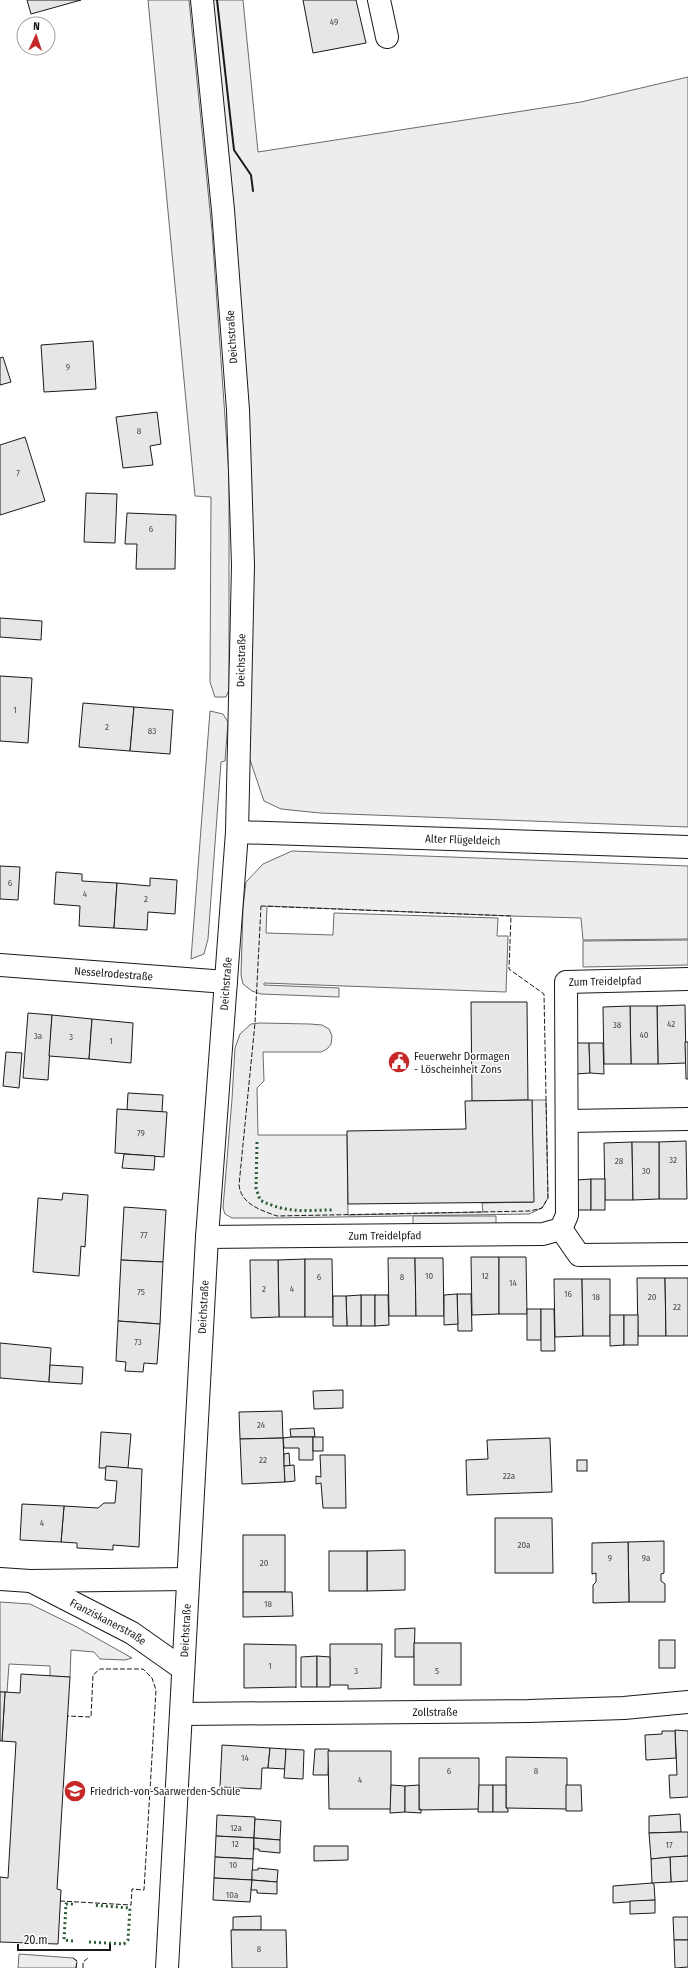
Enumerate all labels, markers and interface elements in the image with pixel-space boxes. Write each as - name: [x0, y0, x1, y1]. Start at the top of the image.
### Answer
- north arrow: [16, 16, 56, 56]
- house number: 49: [330, 17, 338, 27]
- text: N: [33, 20, 40, 33]
- street label: Deichstraße: [224, 310, 240, 364]
- house number: 9: [66, 362, 70, 372]
- house number: 8: [137, 426, 142, 436]
- house number: 7: [16, 468, 20, 478]
- house number: 6: [149, 524, 154, 534]
- street label: Deichstraße: [234, 633, 248, 687]
- house number: 1: [13, 705, 17, 715]
- house number: 2: [105, 722, 109, 732]
- house number: 83: [148, 726, 156, 736]
- street label: Alter Flügeldeich: [425, 832, 501, 847]
- house number: 6: [8, 878, 13, 888]
- house number: 4: [83, 889, 88, 899]
- house number: 2: [144, 894, 148, 904]
- street label: Deichstraße: [217, 957, 234, 1011]
- street label: Nesselrodestraße: [74, 964, 154, 983]
- street label: Zum Treidelpfad: [568, 974, 642, 988]
- house number: 42: [667, 1019, 675, 1029]
- house number: 38: [613, 1020, 622, 1030]
- house number: 40: [639, 1030, 649, 1040]
- house number: 3a: [34, 1031, 43, 1041]
- house number: 3: [69, 1032, 73, 1042]
- house number: 1: [109, 1036, 113, 1046]
- public building icon: Feuerwehr Dormagen - Löscheinheit Zons: [386, 1049, 412, 1075]
- place label: Feuerwehr Dormagen - Löscheinheit Zons: [414, 1050, 510, 1076]
- house number: 79: [137, 1128, 145, 1138]
- house number: 32: [669, 1155, 677, 1165]
- house number: 28: [615, 1156, 624, 1166]
- house number: 30: [642, 1166, 651, 1176]
- street label: Zum Treidelpfad: [348, 1229, 421, 1242]
- house number: 77: [140, 1230, 148, 1240]
- house number: 10: [425, 1271, 433, 1281]
- house number: 12: [481, 1271, 489, 1281]
- house number: 6: [317, 1272, 322, 1282]
- house number: 8: [400, 1272, 405, 1282]
- house number: 14: [509, 1278, 518, 1288]
- street label: Deichstraße: [195, 1280, 211, 1334]
- house number: 2: [262, 1284, 266, 1294]
- house number: 4: [290, 1284, 295, 1294]
- house number: 75: [137, 1287, 145, 1297]
- house number: 16: [564, 1289, 573, 1299]
- house number: 18: [592, 1292, 601, 1302]
- house number: 20: [648, 1292, 657, 1302]
- house number: 22: [673, 1302, 681, 1312]
- house number: 73: [134, 1337, 142, 1347]
- house number: 24: [257, 1420, 266, 1430]
- house number: 22: [259, 1455, 267, 1465]
- house number: 22a: [503, 1471, 516, 1481]
- house number: 4: [40, 1518, 45, 1528]
- house number: 20a: [517, 1540, 531, 1550]
- house number: 9: [608, 1553, 612, 1563]
- house number: 9a: [642, 1553, 651, 1563]
- house number: 20: [260, 1558, 269, 1568]
- street label: Franziskanerstraße: [68, 1596, 149, 1648]
- house number: 18: [264, 1599, 273, 1609]
- street label: Deichstraße: [178, 1603, 193, 1658]
- house number: 1: [268, 1661, 272, 1671]
- house number: 3: [354, 1666, 358, 1676]
- house number: 5: [435, 1666, 439, 1676]
- street label: Zollstraße: [412, 1705, 458, 1719]
- house number: 14: [241, 1753, 250, 1763]
- house number: 6: [447, 1766, 452, 1776]
- house number: 8: [534, 1766, 539, 1776]
- house number: 4: [358, 1775, 363, 1785]
- school or university icon: Friedrich-von-Saarwerden-Schule: [62, 1778, 88, 1804]
- place label: Friedrich-von-Saarwerden-Schule: [90, 1785, 240, 1798]
- house number: 12a: [230, 1823, 242, 1833]
- house number: 12: [231, 1839, 239, 1849]
- house number: 17: [665, 1840, 673, 1850]
- house number: 10: [229, 1860, 237, 1870]
- house number: 10a: [226, 1890, 239, 1900]
- scale bar: [18, 1926, 110, 1952]
- text: 20 m: [24, 1933, 48, 1947]
- house number: 8: [257, 1944, 262, 1954]

